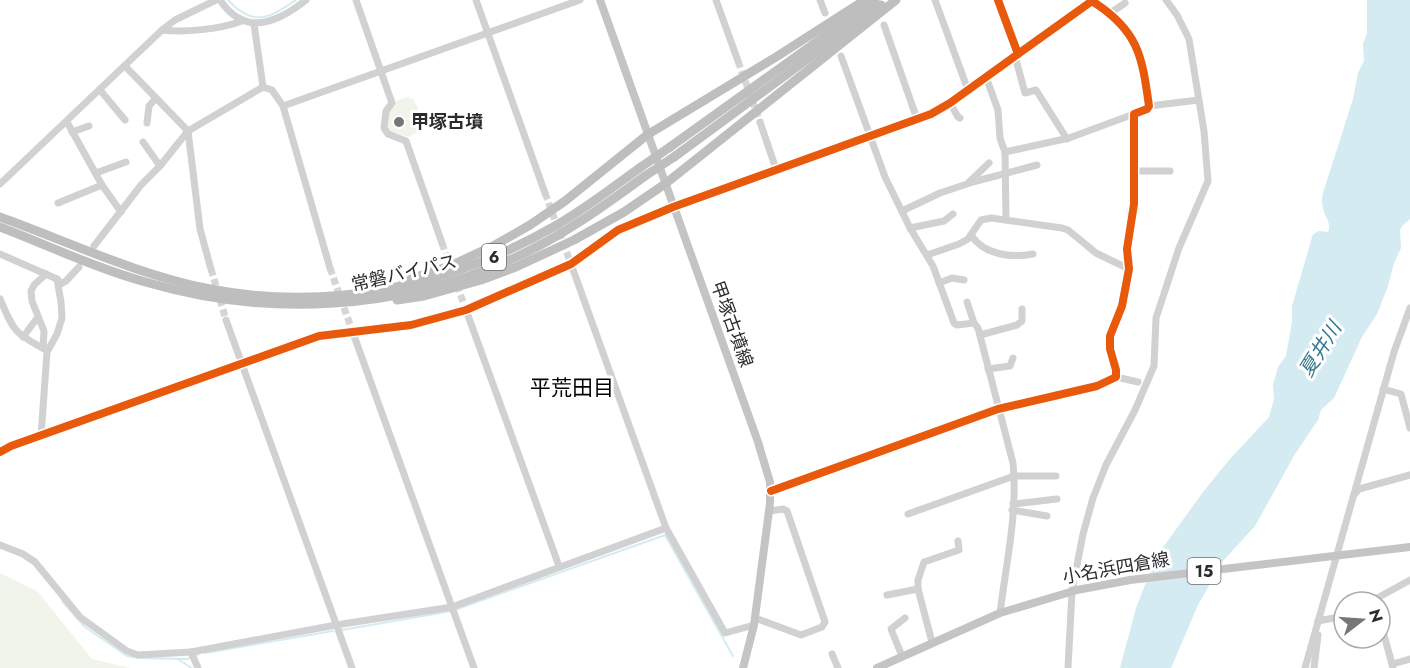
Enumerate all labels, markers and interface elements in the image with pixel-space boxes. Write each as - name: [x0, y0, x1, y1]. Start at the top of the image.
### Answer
- place label: 甲塚古墳: [411, 109, 483, 135]
- marker: 甲塚古墳: [392, 115, 406, 129]
- road number: 6: [482, 244, 506, 270]
- street label: 常磐バイパス: [349, 248, 459, 298]
- street label: 甲塚古墳線: [704, 277, 760, 371]
- water label: 夏井川: [1292, 314, 1350, 382]
- district label: 平荒田目: [530, 373, 614, 403]
- street label: 小名浜四倉線: [1061, 546, 1171, 590]
- road number: 15: [1188, 558, 1220, 584]
- north arrow: [1332, 590, 1392, 650]
- text: N: [1363, 606, 1389, 625]

